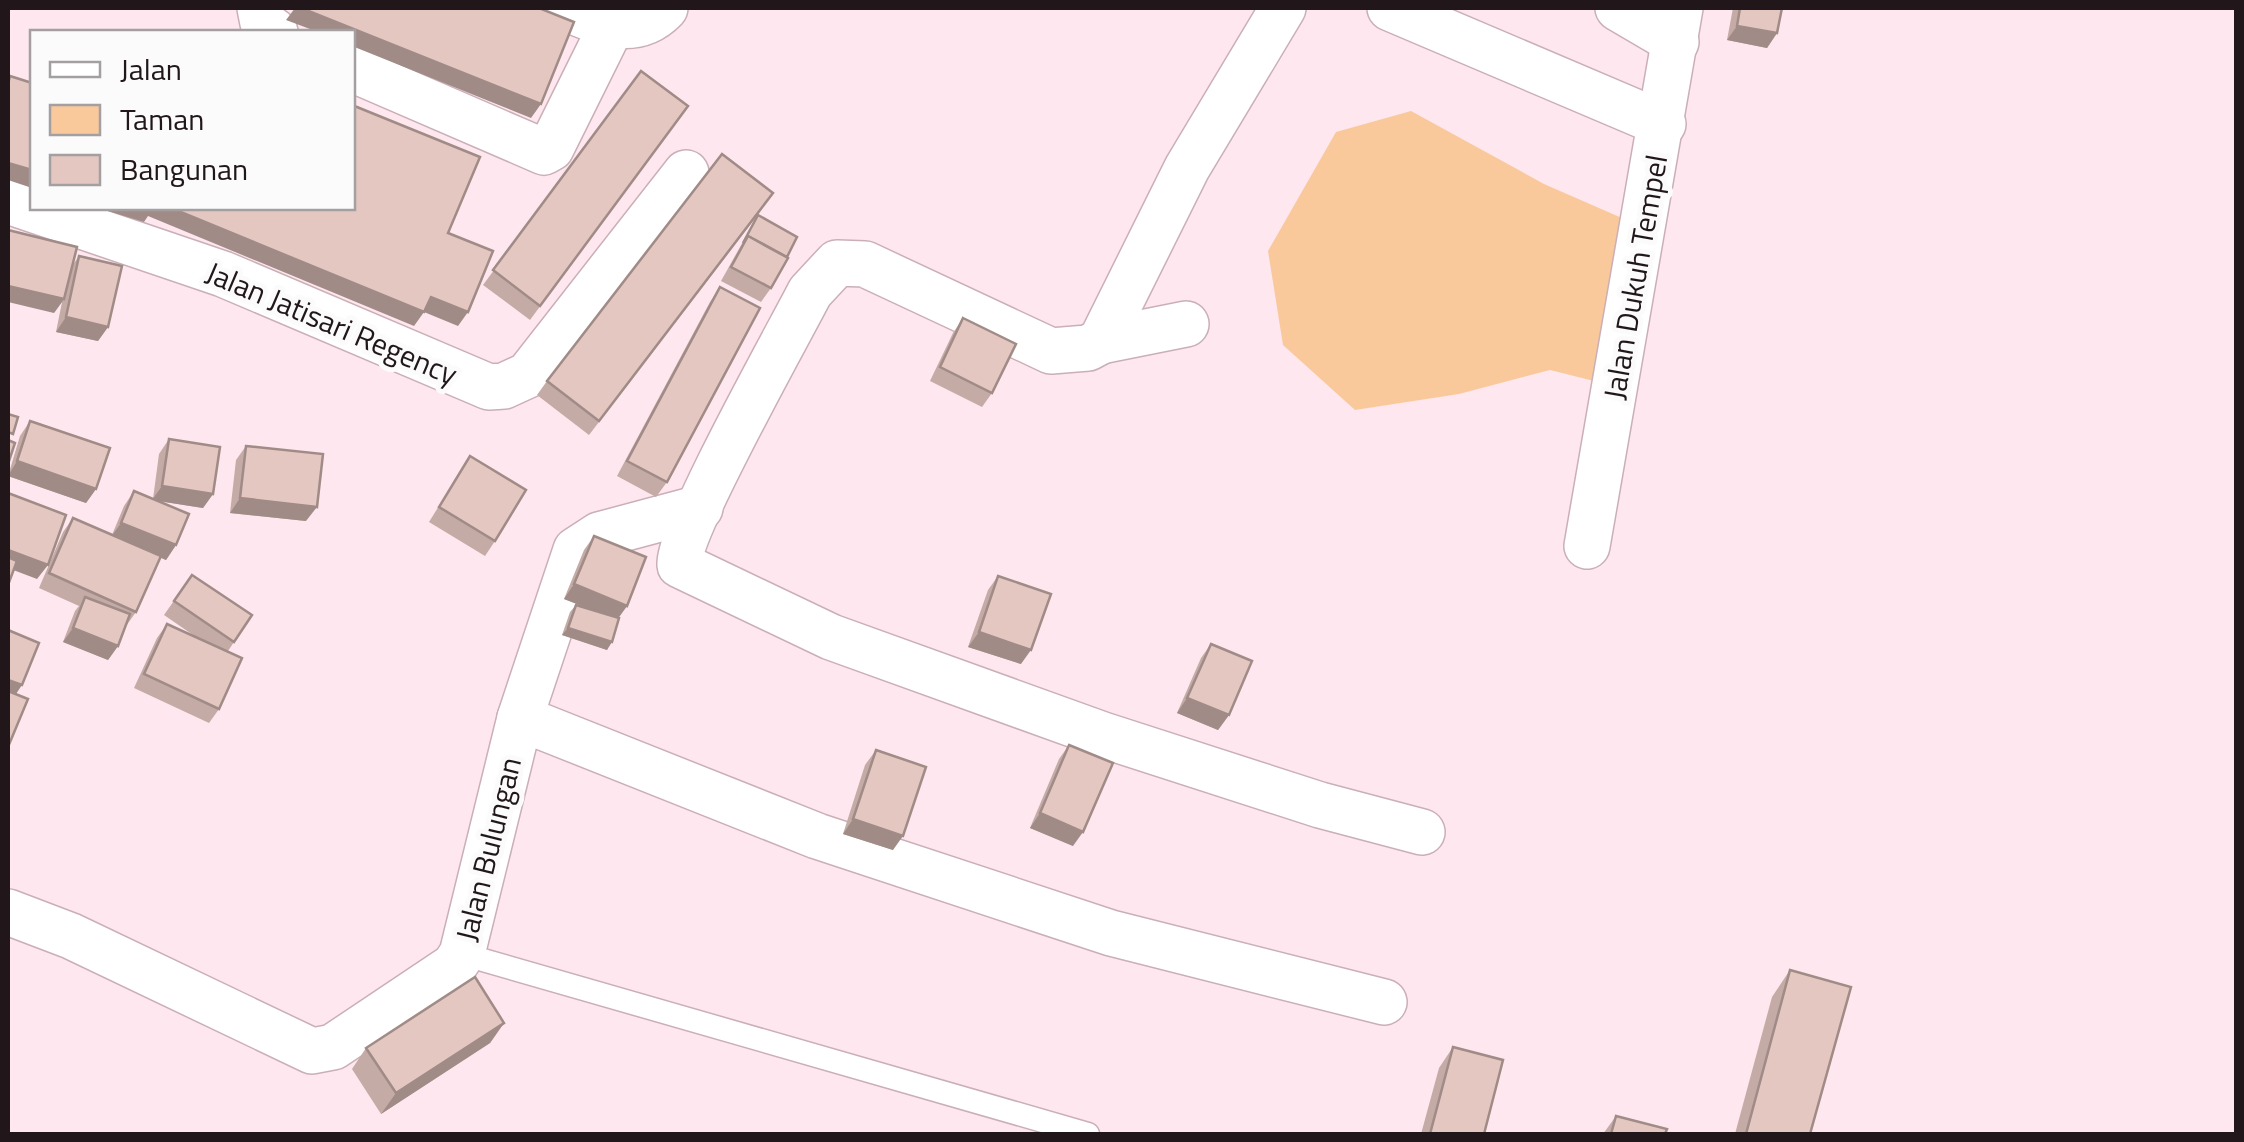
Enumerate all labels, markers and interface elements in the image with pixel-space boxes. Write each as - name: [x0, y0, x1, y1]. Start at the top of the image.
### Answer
- legend: [30, 30, 355, 210]
- text: Jalan: [120, 46, 182, 92]
- text: Taman: [120, 96, 204, 142]
- text: Bangunan: [120, 146, 248, 192]
- street label: Jalan Dukuh Tempel: [1591, 151, 1679, 403]
- street label: Jalan Jatisari Regency: [199, 249, 465, 397]
- street label: Jalan Bulungan: [443, 752, 533, 946]

